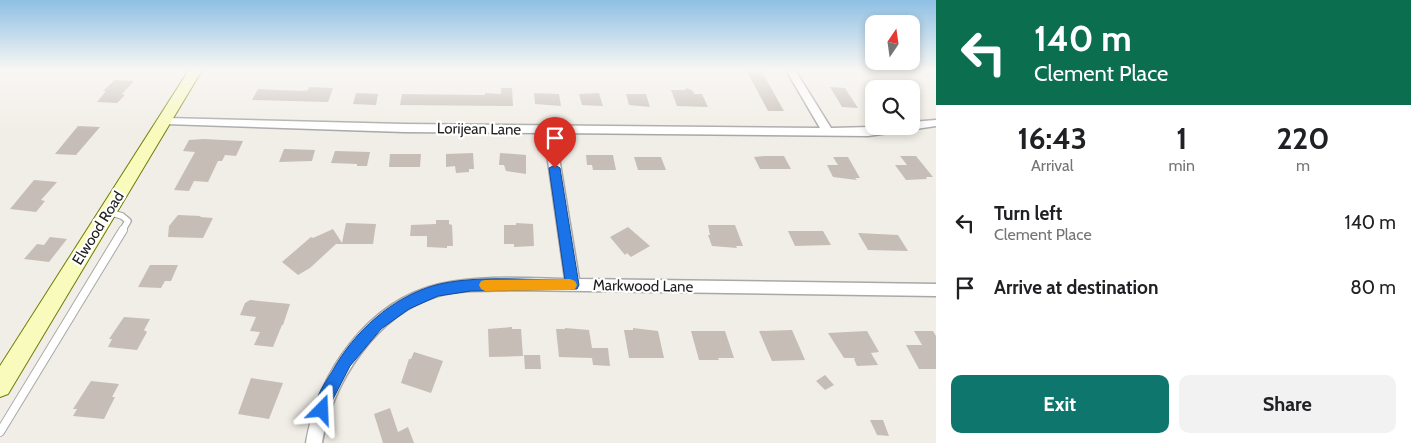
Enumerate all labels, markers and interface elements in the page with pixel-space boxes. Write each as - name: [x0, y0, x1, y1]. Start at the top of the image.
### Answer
- north arrow: [865, 15, 920, 70]
- map controls: [865, 15, 920, 135]
- text: 140 m: [1034, 17, 1132, 60]
- icon: left: [951, 20, 1016, 85]
- text: Clement Place: [1034, 60, 1168, 87]
- button: search: [865, 80, 920, 135]
- pin: [534, 117, 576, 168]
- street label: Lorijean Lane: [437, 119, 522, 139]
- text: 16:43: [1018, 120, 1087, 157]
- text: 1: [1176, 120, 1187, 157]
- text: 220: [1277, 120, 1329, 157]
- icon: arrive: [541, 124, 569, 152]
- text: Arrival: [1031, 156, 1074, 175]
- text: min: [1169, 156, 1195, 175]
- text: m: [1296, 156, 1310, 175]
- street label: Elwood Road: [68, 188, 128, 268]
- text: Turn left: [994, 202, 1062, 225]
- icon: left: [951, 209, 979, 237]
- text: 140 m: [1345, 211, 1396, 234]
- text: Clement Place: [994, 225, 1092, 244]
- icon: arrive: [951, 274, 979, 302]
- street label: Markwood Lane: [593, 276, 694, 296]
- text: Arrive at destination: [994, 276, 1158, 299]
- text: 80 m: [1350, 276, 1396, 299]
- button: Exit: [951, 375, 1169, 433]
- button: Share: [1179, 375, 1396, 433]
- position arrow: [295, 383, 347, 435]

